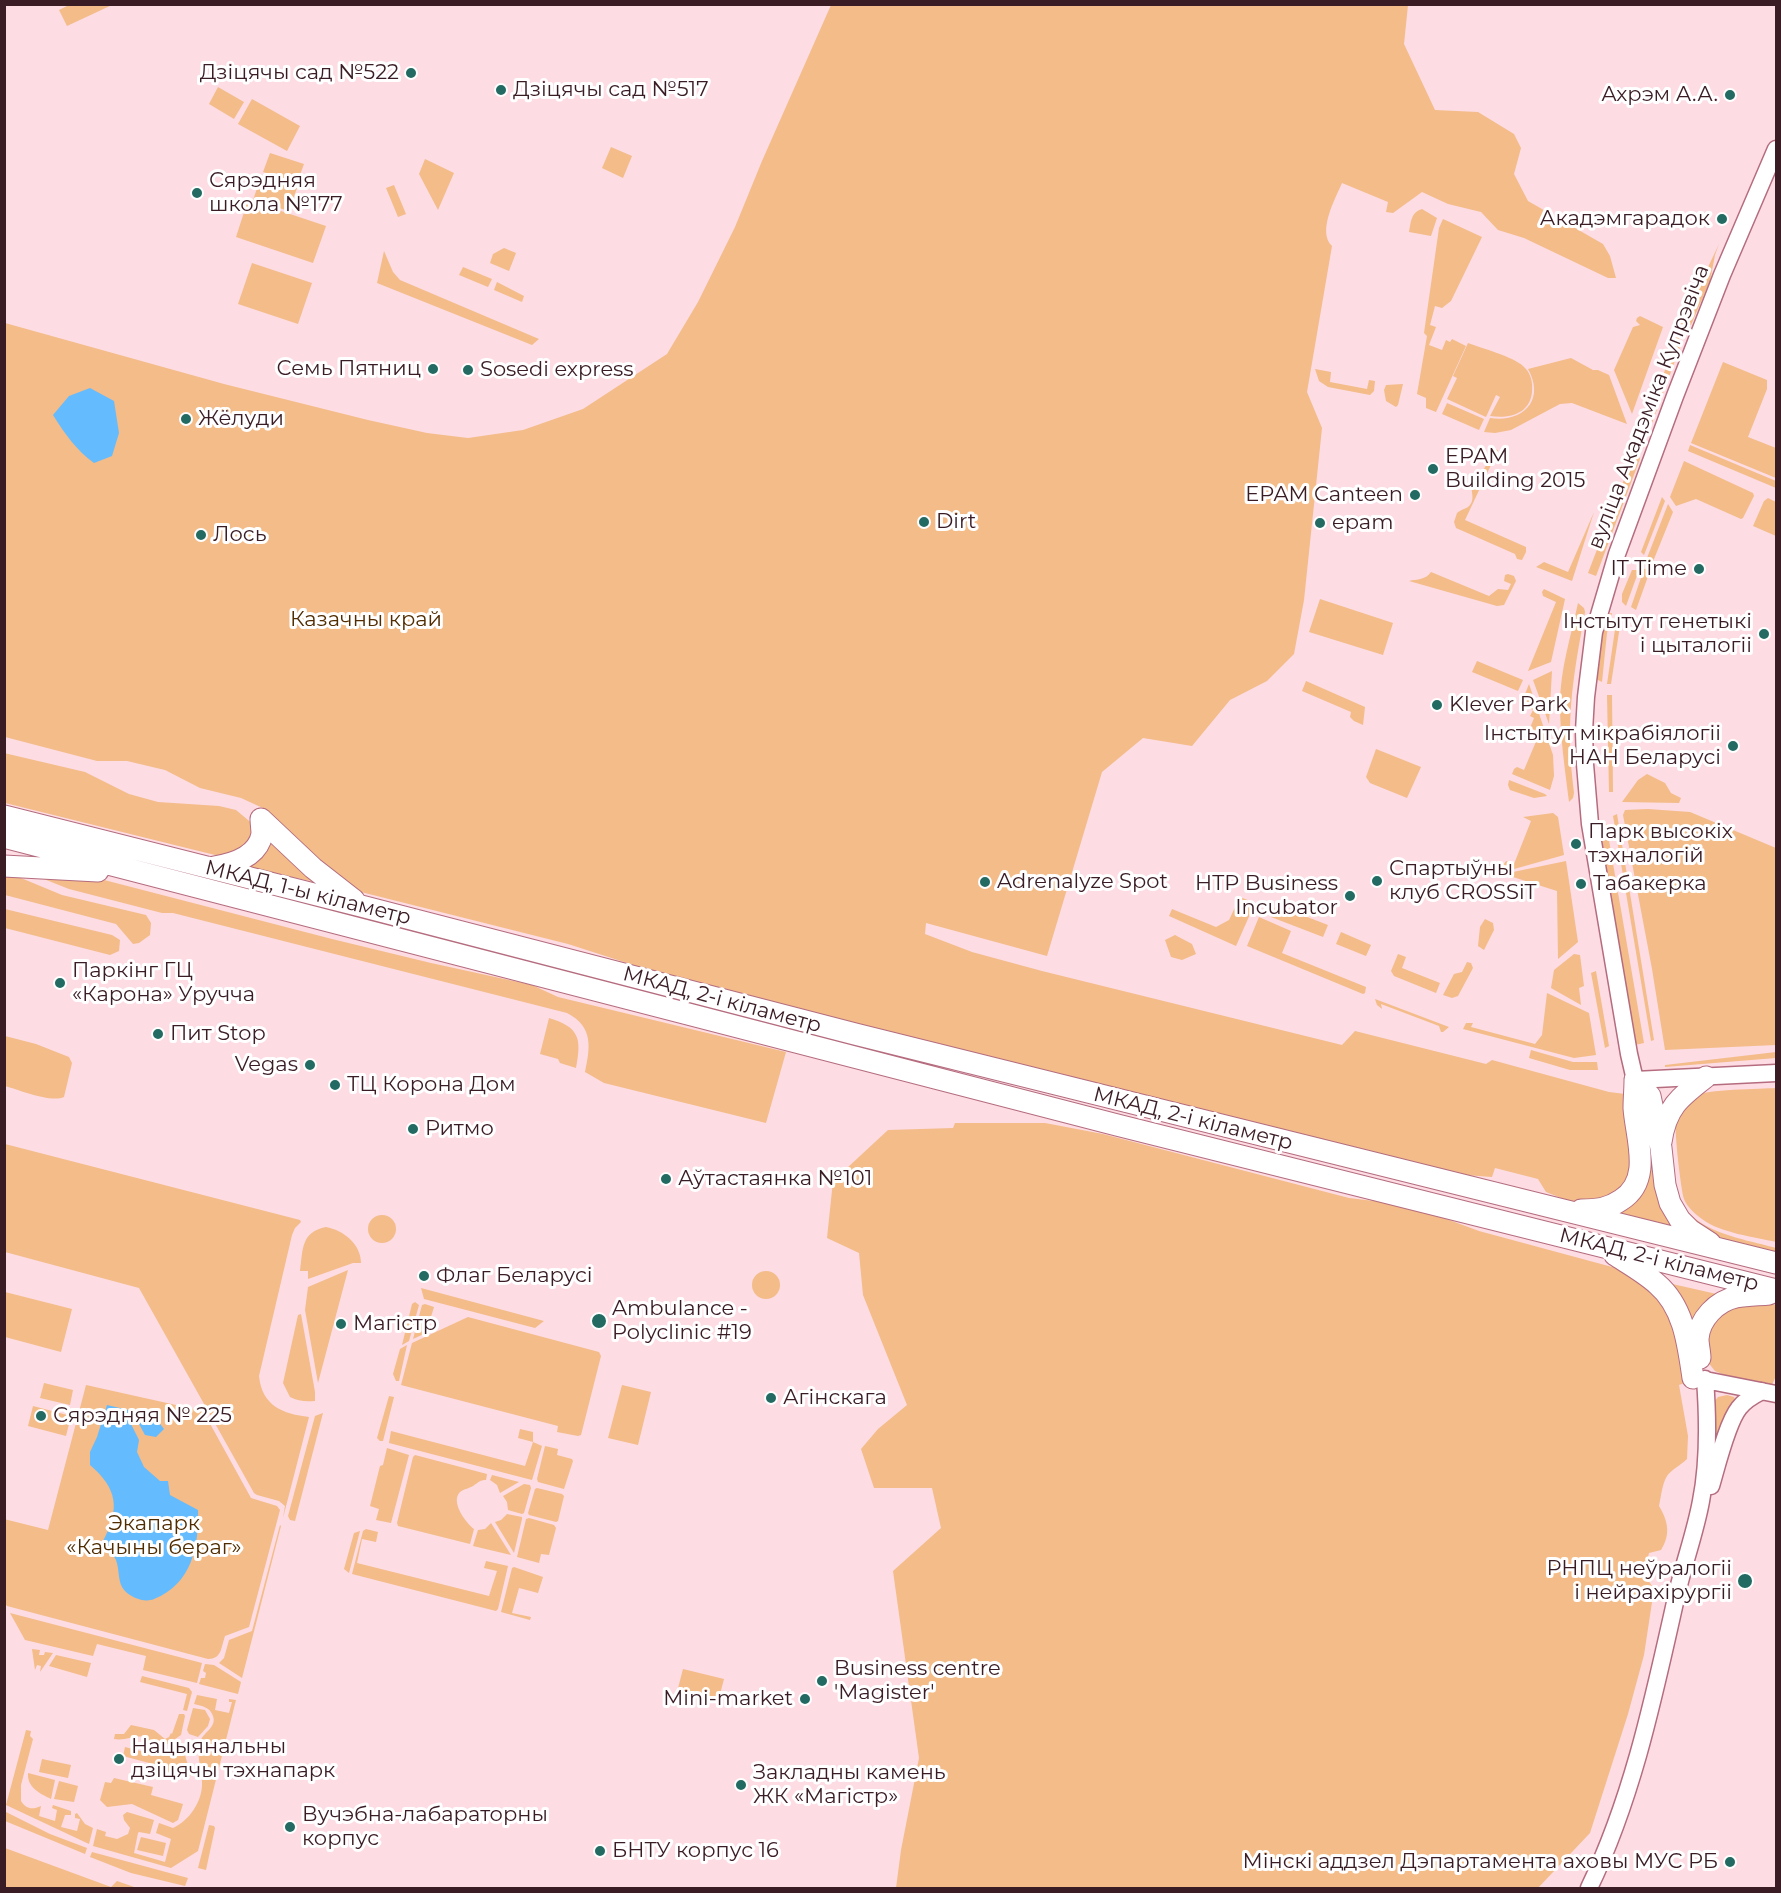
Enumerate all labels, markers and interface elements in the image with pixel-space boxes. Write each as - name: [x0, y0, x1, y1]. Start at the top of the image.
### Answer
- place label: Дзіцячы сад №522: [200, 60, 399, 86]
- marker: Дзіцячы сад №522: [404, 66, 418, 80]
- place label: Дзіцячы сад №517: [513, 77, 709, 103]
- place label: Ахрэм А.А.: [1601, 82, 1718, 108]
- marker: Дзіцячы сад №517: [494, 83, 508, 97]
- marker: Ахрэм А.А.: [1723, 88, 1737, 102]
- place label: Сярэдняя школа №177: [209, 168, 343, 218]
- marker: Сярэдняя школа №177: [190, 186, 204, 200]
- place label: Акадэмгарадок: [1540, 206, 1710, 232]
- marker: Акадэмгарадок: [1715, 212, 1729, 226]
- street label: вуліца Акадэміка Купрэвіча: [1583, 261, 1715, 553]
- place label: Семь Пятниц: [277, 356, 421, 382]
- place label: Sosedi express: [480, 357, 634, 383]
- marker: Семь Пятниц: [426, 362, 440, 376]
- marker: Sosedi express: [461, 363, 475, 377]
- place label: Жёлуди: [198, 406, 284, 432]
- marker: Жёлуди: [179, 412, 193, 426]
- place label: EPAM Building 2015: [1445, 444, 1585, 494]
- marker: EPAM Building 2015: [1426, 462, 1440, 476]
- place label: EPAM Canteen: [1245, 482, 1403, 508]
- marker: EPAM Canteen: [1408, 488, 1422, 502]
- place label: Dirt: [936, 509, 976, 535]
- place label: epam: [1332, 510, 1394, 536]
- marker: Dirt: [917, 515, 931, 529]
- marker: epam: [1313, 516, 1327, 530]
- place label: Лось: [213, 522, 266, 548]
- marker: Лось: [194, 528, 208, 542]
- place label: IT Time: [1610, 556, 1687, 582]
- marker: IT Time: [1692, 562, 1706, 576]
- park label: Казачны край: [290, 607, 442, 633]
- place label: Інстытут генетыкі і цыталогіі: [1563, 609, 1752, 659]
- marker: Інстытут генетыкі і цыталогіі: [1757, 627, 1771, 641]
- place label: Klever Park: [1449, 692, 1568, 718]
- marker: Klever Park: [1430, 698, 1444, 712]
- place label: Інстытут мікрабіялогіі НАН Беларусі: [1484, 721, 1721, 771]
- marker: Інстытут мікрабіялогіі НАН Беларусі: [1726, 739, 1740, 753]
- place label: Парк высокіх тэхналогій: [1588, 819, 1733, 869]
- marker: Парк высокіх тэхналогій: [1569, 837, 1583, 851]
- street label: МКАД, 1-ы кіламетр: [203, 855, 413, 931]
- place label: Спартыўны клуб CROSSiT: [1389, 856, 1537, 906]
- place label: Adrenalyze Spot: [997, 869, 1168, 895]
- place label: HTP Business Incubator: [1195, 871, 1338, 921]
- place label: Табакерка: [1593, 871, 1706, 897]
- marker: Спартыўны клуб CROSSiT: [1370, 874, 1384, 888]
- marker: Adrenalyze Spot: [978, 875, 992, 889]
- marker: Табакерка: [1574, 877, 1588, 891]
- marker: HTP Business Incubator: [1343, 889, 1357, 903]
- place label: Паркінг ГЦ «Карона» Уручча: [72, 958, 255, 1008]
- street label: МКАД, 2-і кіламетр: [620, 961, 824, 1039]
- marker: Паркінг ГЦ «Карона» Уручча: [53, 976, 67, 990]
- place label: Пит Stop: [170, 1021, 266, 1047]
- marker: Пит Stop: [151, 1027, 165, 1041]
- place label: Vegas: [235, 1052, 298, 1078]
- marker: Vegas: [303, 1058, 317, 1072]
- place label: ТЦ Корона Дом: [347, 1072, 516, 1098]
- marker: ТЦ Корона Дом: [328, 1078, 342, 1092]
- street label: МКАД, 2-і кіламетр: [1091, 1082, 1295, 1156]
- place label: Ритмо: [425, 1116, 494, 1142]
- marker: Ритмо: [406, 1122, 420, 1136]
- place label: Аўтастаянка №101: [678, 1166, 872, 1192]
- marker: Аўтастаянка №101: [659, 1172, 673, 1186]
- street label: МКАД, 2-і кіламетр: [1557, 1223, 1761, 1297]
- place label: Флаг Беларусі: [436, 1263, 592, 1289]
- marker: Флаг Беларусі: [417, 1269, 431, 1283]
- place label: Ambulance - Polyclinic #19: [612, 1296, 752, 1346]
- place label: Магістр: [353, 1311, 437, 1337]
- marker: Ambulance - Polyclinic #19: [590, 1312, 608, 1330]
- marker: Магістр: [334, 1317, 348, 1331]
- place label: Агінскага: [783, 1385, 887, 1411]
- marker: Агінскага: [764, 1391, 778, 1405]
- place label: Сярэдняя № 225: [53, 1403, 232, 1429]
- marker: Сярэдняя № 225: [34, 1409, 48, 1423]
- park label: Экапарк «Качыны бераг»: [66, 1511, 242, 1561]
- place label: РНПЦ неўралогіі і нейрахірургіі: [1547, 1556, 1732, 1606]
- marker: РНПЦ неўралогіі і нейрахірургіі: [1736, 1572, 1754, 1590]
- place label: Business centre 'Magister': [834, 1656, 1001, 1706]
- marker: Business centre 'Magister': [815, 1674, 829, 1688]
- place label: Mini-market: [663, 1686, 793, 1712]
- marker: Mini-market: [798, 1692, 812, 1706]
- place label: Нацыянальны дзіцячы тэхнапарк: [131, 1734, 335, 1784]
- marker: Нацыянальны дзіцячы тэхнапарк: [112, 1752, 126, 1766]
- place label: Закладны камень ЖК «Магістр»: [753, 1760, 946, 1810]
- marker: Закладны камень ЖК «Магістр»: [734, 1778, 748, 1792]
- place label: Вучэбна-лабараторны корпус: [302, 1802, 548, 1852]
- marker: Вучэбна-лабараторны корпус: [283, 1820, 297, 1834]
- place label: БНТУ корпус 16: [612, 1838, 779, 1864]
- marker: БНТУ корпус 16: [593, 1844, 607, 1858]
- place label: Мінскі аддзел Дэпартамента аховы МУС РБ: [1243, 1849, 1718, 1875]
- marker: Мінскі аддзел Дэпартамента аховы МУС РБ: [1723, 1855, 1737, 1869]

